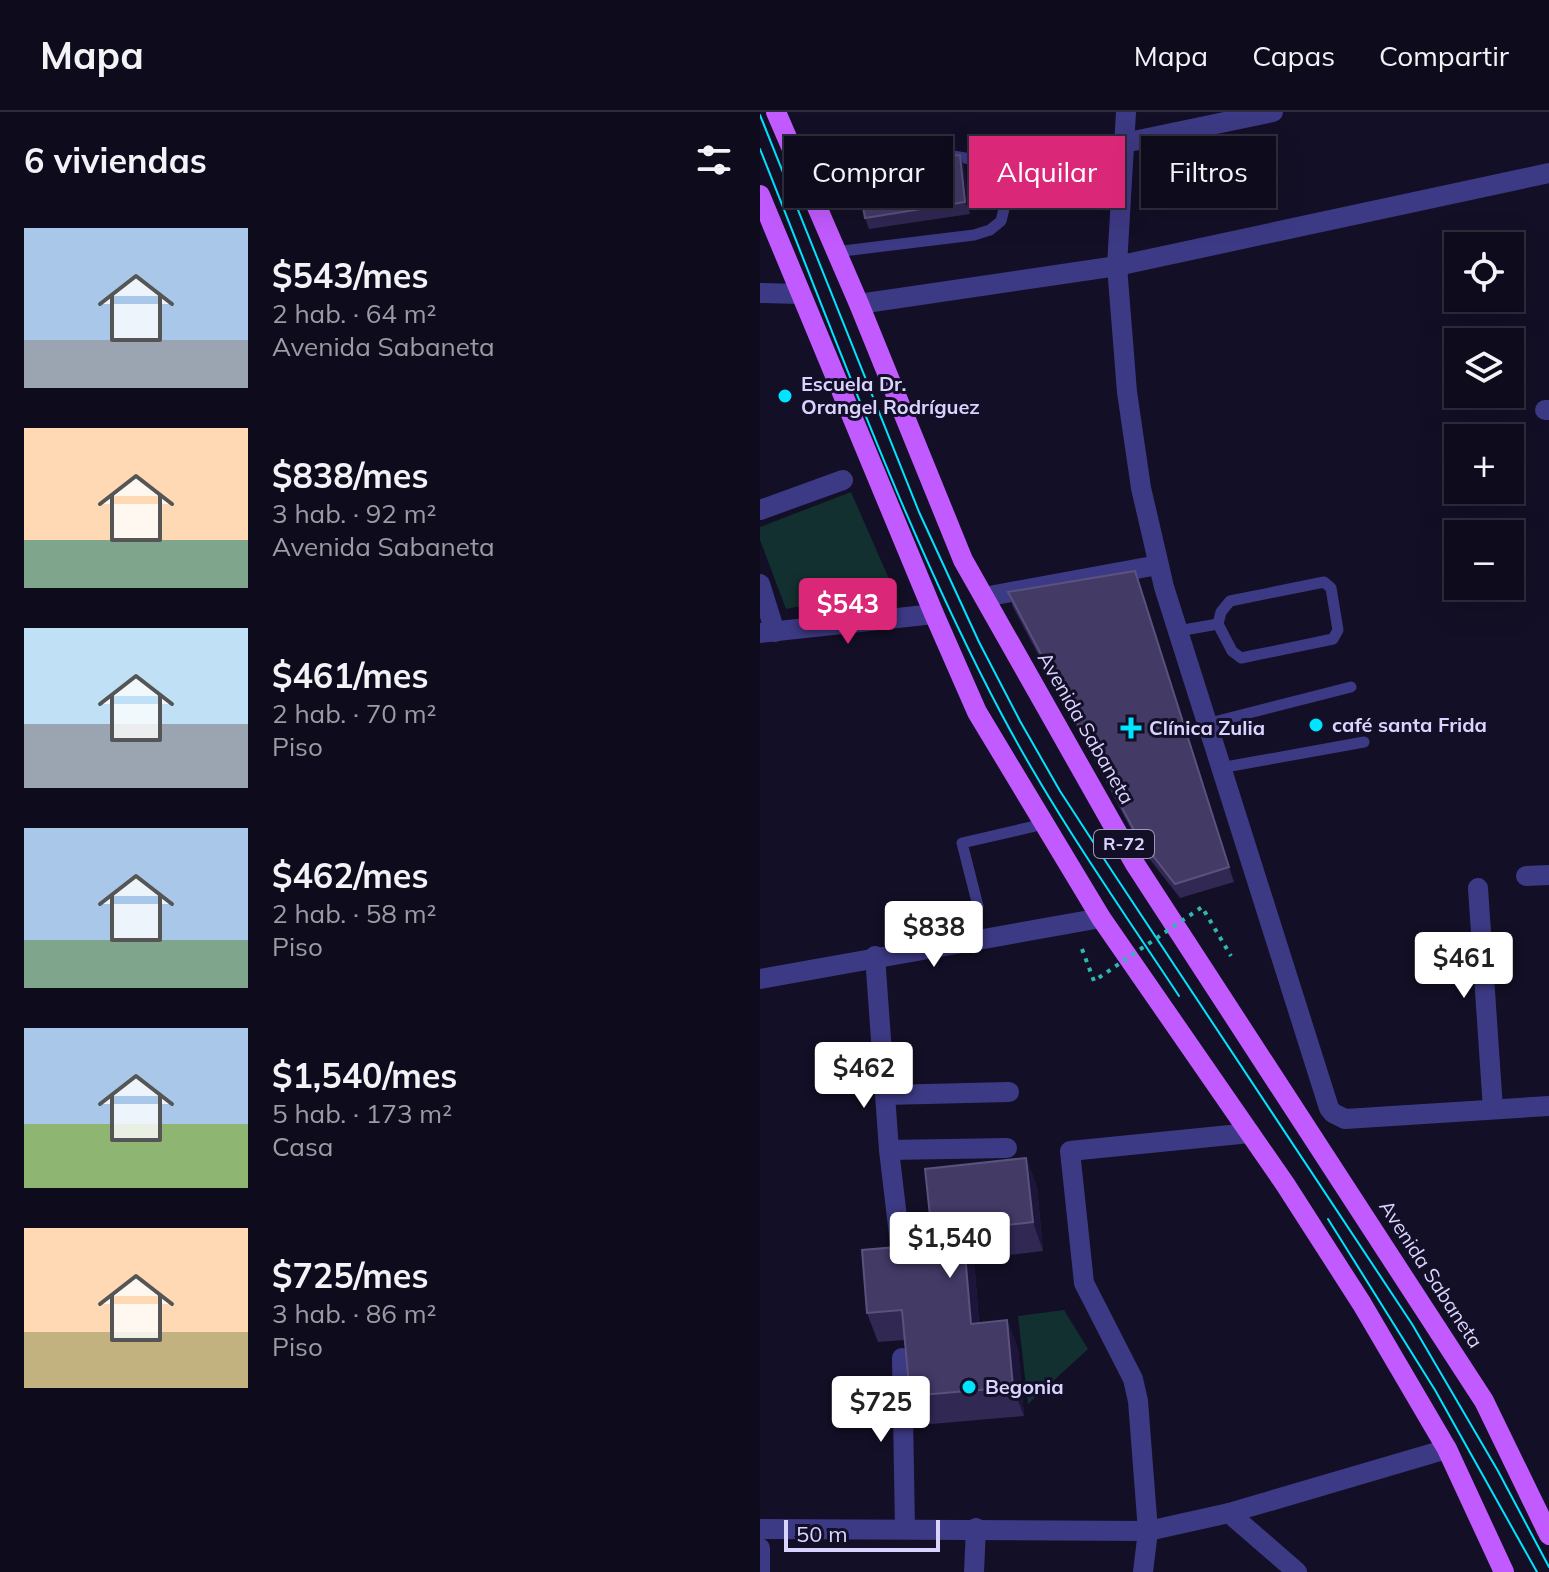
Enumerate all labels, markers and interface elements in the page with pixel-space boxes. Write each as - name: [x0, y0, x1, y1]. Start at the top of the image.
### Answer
- text: Mapa: [40, 31, 144, 79]
- text: Mapa: [1134, 38, 1208, 73]
- text: Capas: [1252, 38, 1335, 73]
- text: Compartir: [1379, 38, 1509, 73]
- chip: Comprar: [784, 136, 953, 208]
- chip: Alquilar: [969, 136, 1125, 208]
- chip: Filtros: [1141, 136, 1276, 208]
- icon: filters: [692, 138, 736, 182]
- text: 6 viviendas: [24, 139, 207, 182]
- map controls: [1444, 232, 1524, 600]
- button: locate: [1444, 232, 1524, 312]
- text: $543/mes: [272, 254, 429, 297]
- icon: home: [88, 260, 184, 356]
- text: 2 hab. · 64 m²: [272, 297, 436, 330]
- button: layers: [1444, 328, 1524, 408]
- text: Avenida Sabaneta: [272, 330, 495, 363]
- place label: Escuela Dr. Orangel Rodríguez: [801, 371, 980, 419]
- marker: Escuela Dr. Orangel Rodríguez: [776, 387, 794, 405]
- button: +: [1444, 424, 1524, 504]
- text: $838/mes: [272, 454, 429, 497]
- icon: home: [88, 460, 184, 556]
- text: 3 hab. · 92 m²: [272, 497, 436, 530]
- button: −: [1444, 520, 1524, 600]
- text: Avenida Sabaneta: [272, 530, 495, 563]
- pin: $543: [801, 578, 895, 646]
- text: $543: [817, 587, 879, 620]
- street label: Avenida Sabaneta: [1033, 647, 1140, 808]
- text: $461/mes: [272, 654, 429, 697]
- icon: home: [88, 660, 184, 756]
- text: 2 hab. · 70 m²: [272, 697, 436, 730]
- place label: café santa Frida: [1332, 712, 1487, 737]
- place label: Clínica Zulia: [1149, 715, 1265, 740]
- marker: café santa Frida: [1307, 716, 1325, 734]
- marker: Clínica Zulia: [1120, 717, 1142, 739]
- text: Piso: [272, 730, 323, 763]
- road number: R-72: [1094, 830, 1154, 858]
- text: $462/mes: [272, 854, 429, 897]
- icon: home: [88, 860, 184, 956]
- text: 2 hab. · 58 m²: [272, 897, 436, 930]
- pin: $838: [887, 901, 981, 969]
- text: $838: [903, 910, 965, 943]
- text: Piso: [272, 930, 323, 963]
- pin: $461: [1417, 932, 1511, 1000]
- text: $461: [1433, 941, 1495, 974]
- pin: $462: [817, 1042, 911, 1110]
- text: $462: [833, 1051, 895, 1084]
- text: $1,540/mes: [272, 1054, 457, 1097]
- icon: home: [88, 1060, 184, 1156]
- text: 5 hab. · 173 m²: [272, 1097, 452, 1130]
- text: Casa: [272, 1130, 333, 1163]
- street label: Avenida Sabaneta: [1374, 1195, 1489, 1352]
- pin: $1,540: [885, 1212, 1015, 1280]
- text: $1,540: [908, 1221, 992, 1254]
- text: $725/mes: [272, 1254, 429, 1297]
- icon: home: [88, 1260, 184, 1356]
- text: 3 hab. · 86 m²: [272, 1297, 436, 1330]
- text: Piso: [272, 1330, 323, 1363]
- place label: Begonia: [985, 1374, 1064, 1399]
- pin: $725: [834, 1376, 928, 1444]
- marker: Begonia: [960, 1378, 978, 1396]
- text: $725: [850, 1385, 912, 1418]
- scale bar: [784, 1516, 940, 1552]
- text: 50 m: [796, 1520, 847, 1548]

